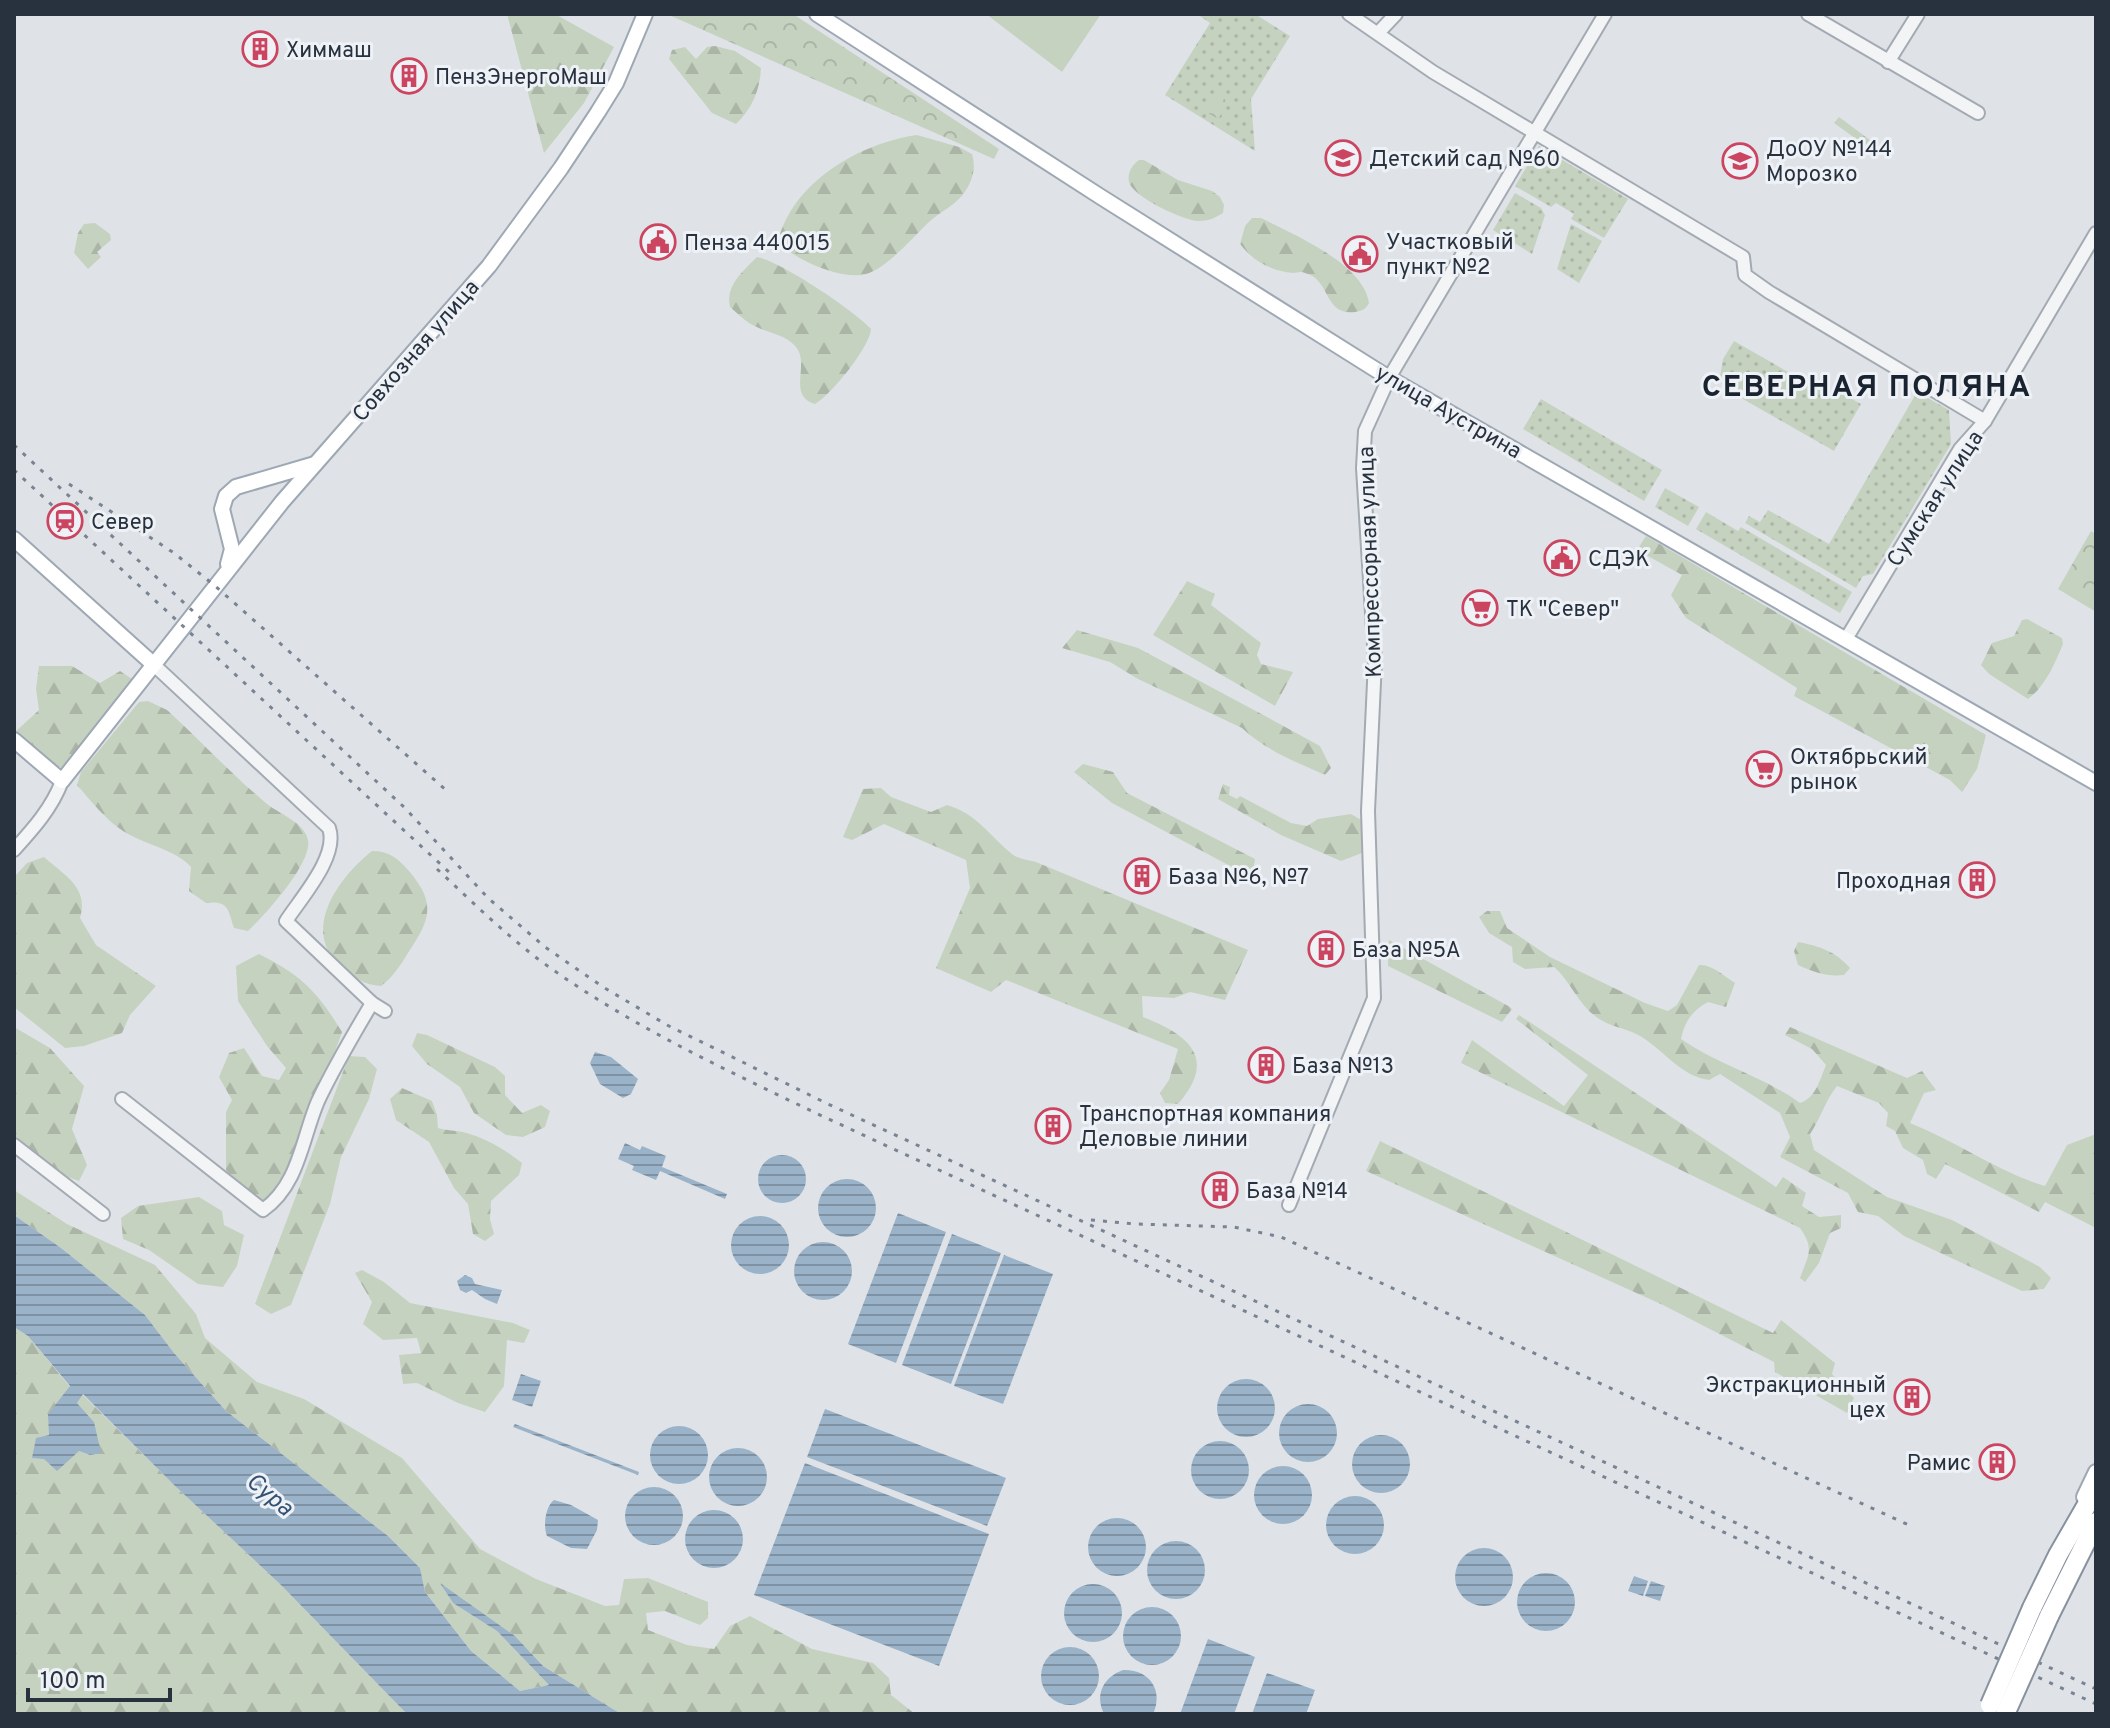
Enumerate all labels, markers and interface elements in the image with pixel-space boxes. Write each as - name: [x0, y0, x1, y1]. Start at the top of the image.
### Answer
- building icon: Химмаш: [241, 30, 279, 68]
- place label: Химмаш: [286, 38, 372, 65]
- building icon: ПензЭнергоМаш: [390, 57, 428, 95]
- place label: ПензЭнергоМаш: [435, 65, 607, 92]
- place label: ДоОУ №144 Морозко: [1766, 137, 1892, 189]
- school or university icon: Детский сад №60: [1324, 139, 1362, 177]
- school or university icon: ДоОУ №144 Морозко: [1721, 142, 1759, 180]
- place label: Детский сад №60: [1369, 147, 1560, 174]
- public building icon: Пенза 440015: [639, 223, 677, 261]
- place label: Участковый пункт №2: [1386, 230, 1514, 282]
- place label: Пенза 440015: [684, 231, 830, 258]
- public building icon: Участковый пункт №2: [1341, 235, 1379, 273]
- street label: Совхозная улица: [348, 275, 486, 428]
- street label: улица Аустрина: [1370, 360, 1526, 466]
- district label: СЕВЕРНАЯ ПОЛЯНА: [1702, 370, 2032, 407]
- street label: Сумская улица: [1882, 426, 1990, 573]
- street label: Компрессорная улица: [1354, 446, 1389, 678]
- station icon: Север: [46, 502, 84, 540]
- place label: Север: [91, 510, 154, 537]
- public building icon: СДЭК: [1543, 539, 1581, 577]
- place label: СДЭК: [1588, 547, 1650, 574]
- supermarket icon: ТК "Север": [1461, 589, 1499, 627]
- place label: ТК "Север": [1506, 597, 1619, 624]
- place label: Октябрьский рынок: [1790, 745, 1927, 797]
- supermarket icon: Октябрьский рынок: [1745, 750, 1783, 788]
- building icon: База №6, №7: [1123, 857, 1161, 895]
- building icon: Проходная: [1958, 861, 1996, 899]
- place label: База №6, №7: [1168, 865, 1309, 892]
- place label: Проходная: [1836, 869, 1951, 896]
- building icon: База №5А: [1307, 930, 1345, 968]
- place label: База №5А: [1352, 938, 1461, 965]
- building icon: База №13: [1247, 1046, 1285, 1084]
- place label: База №13: [1292, 1054, 1394, 1081]
- place label: Транспортная компания Деловые линии: [1079, 1102, 1331, 1154]
- building icon: Транспортная компания Деловые линии: [1034, 1107, 1072, 1145]
- building icon: База №14: [1201, 1171, 1239, 1209]
- place label: База №14: [1246, 1179, 1348, 1206]
- place label: Экстракционный цех: [1705, 1373, 1886, 1425]
- building icon: Экстракционный цех: [1893, 1378, 1931, 1416]
- building icon: Рамис: [1978, 1443, 2016, 1481]
- place label: Рамис: [1907, 1451, 1971, 1478]
- water label: Сура: [239, 1467, 299, 1524]
- scale bar: [28, 1652, 170, 1702]
- text: 100 m: [40, 1667, 106, 1697]

